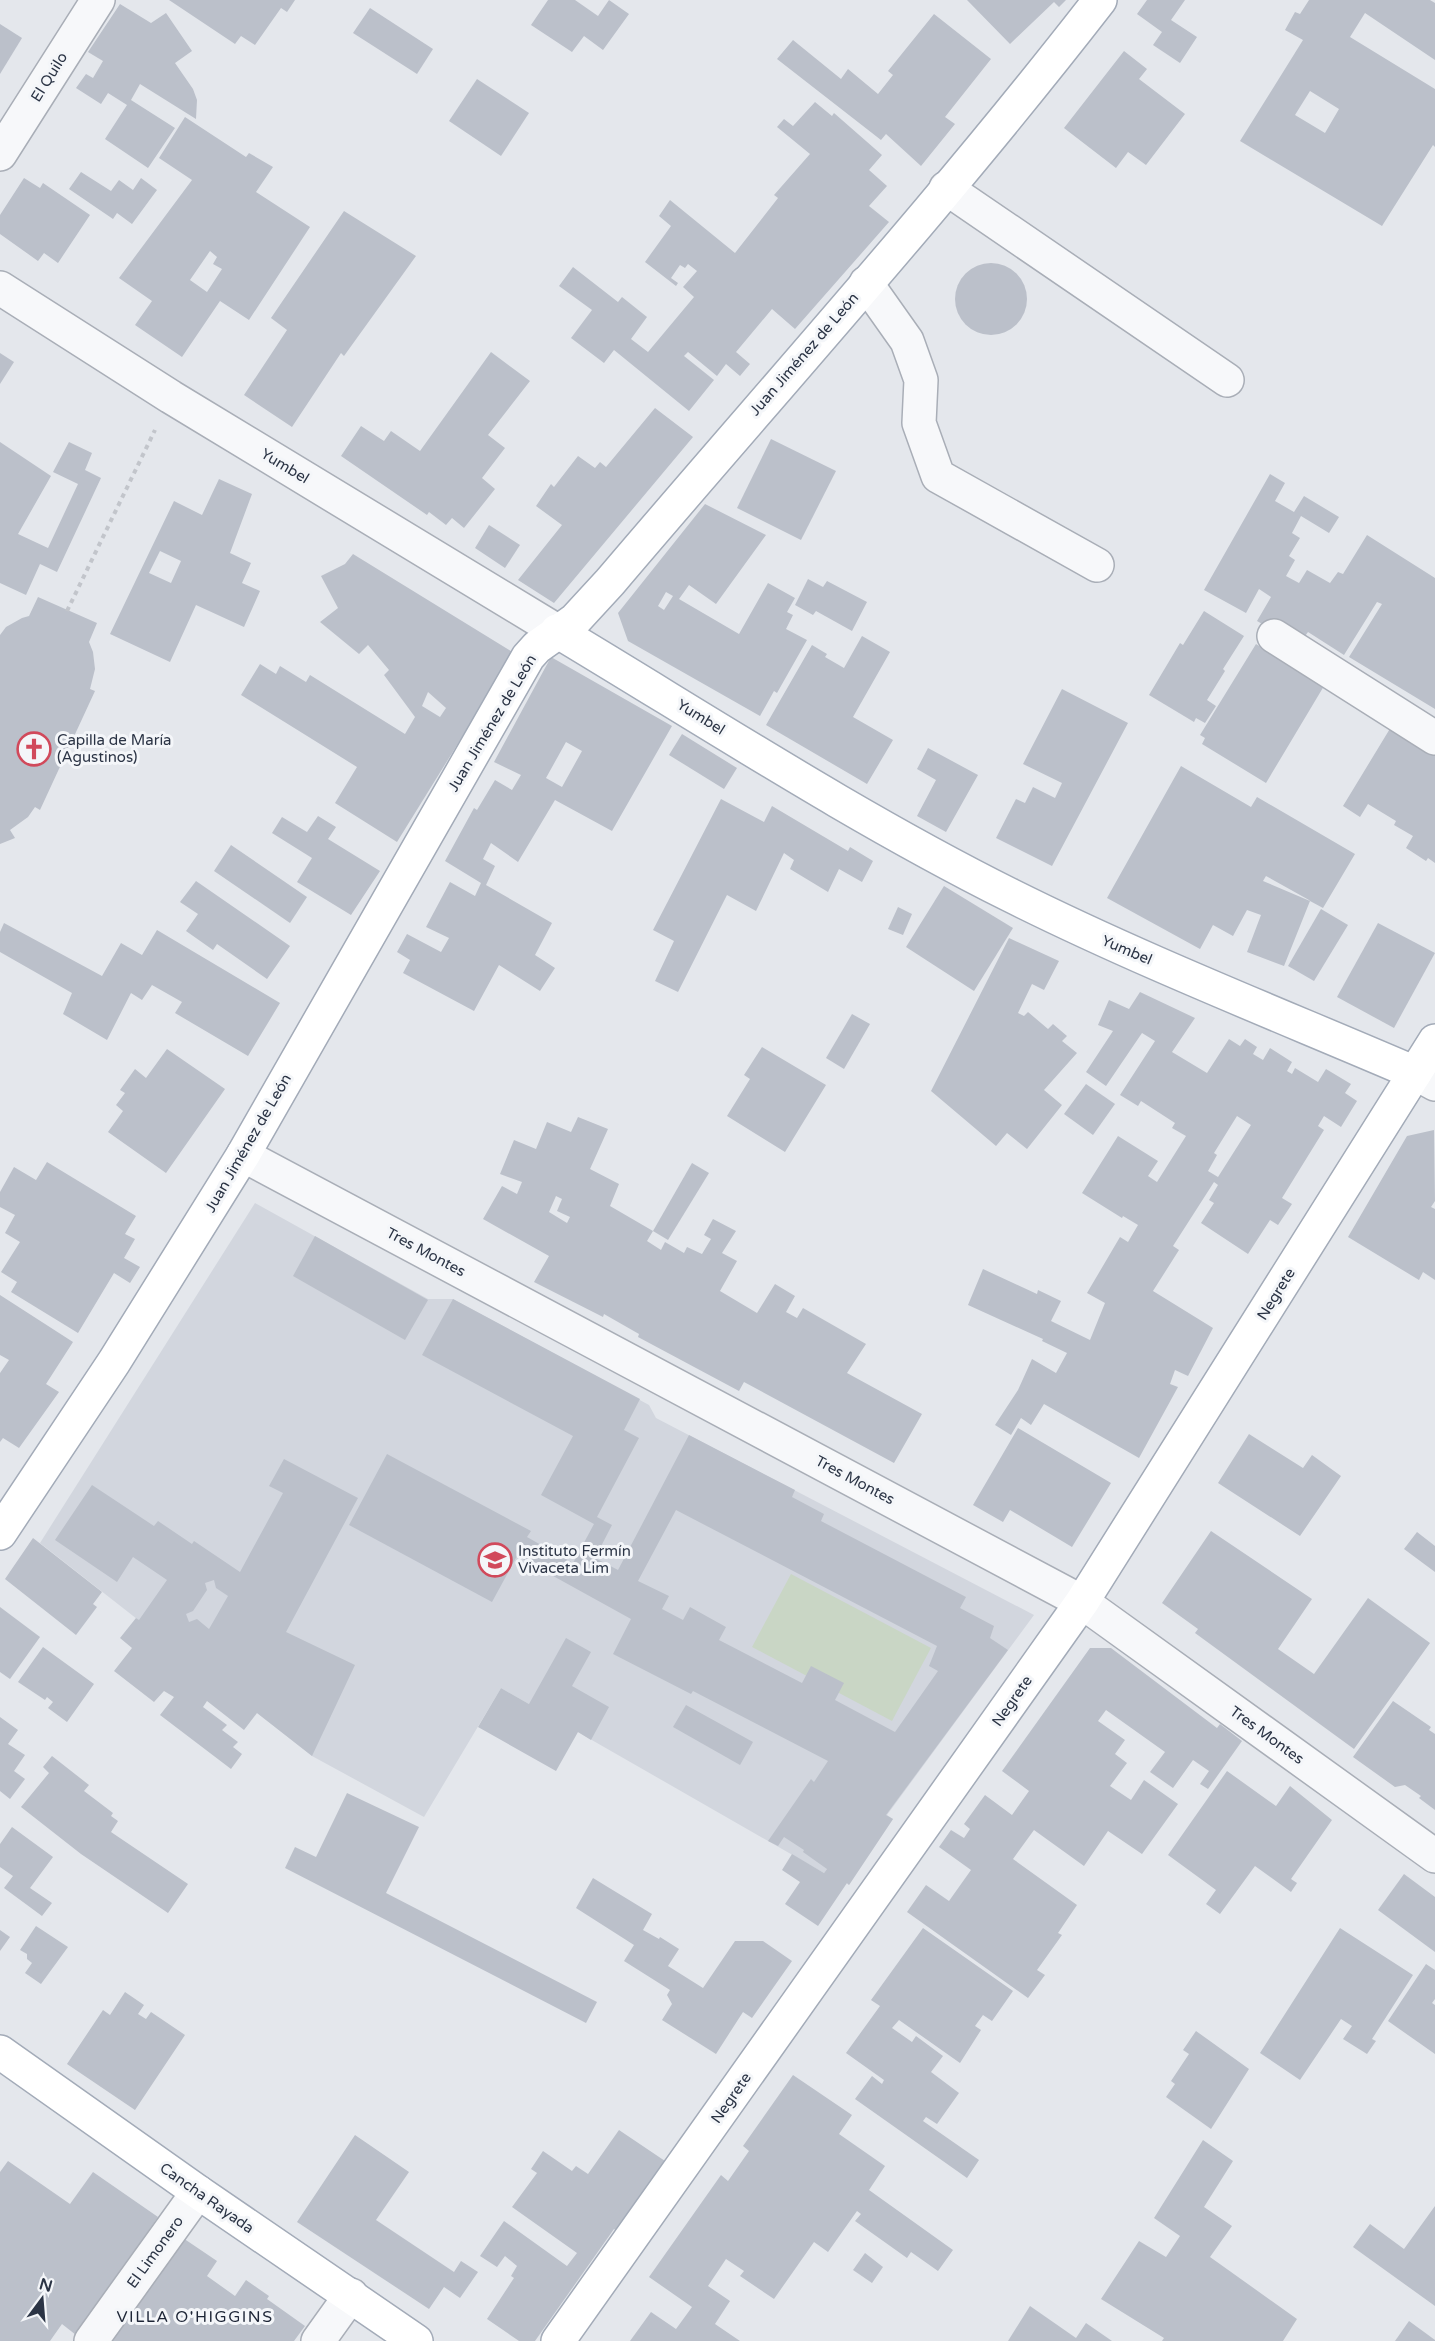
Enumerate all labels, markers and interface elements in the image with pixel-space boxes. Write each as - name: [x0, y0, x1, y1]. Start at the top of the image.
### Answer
- street label: El Quilo: [27, 49, 71, 105]
- street label: Juan Jiménez de León: [746, 289, 862, 419]
- street label: Yumbel: [258, 445, 312, 487]
- street label: Juan Jiménez de León: [444, 651, 540, 795]
- street label: Yumbel: [674, 695, 728, 739]
- church icon: Capilla de María (Agustinos): [16, 731, 52, 767]
- place label: Capilla de María (Agustinos): [57, 731, 172, 766]
- street label: Yumbel: [1099, 931, 1155, 969]
- street label: Juan Jiménez de León: [201, 1071, 295, 1215]
- street label: Tres Montes: [383, 1224, 469, 1280]
- street label: Negrete: [1253, 1265, 1299, 1323]
- street label: Tres Montes: [812, 1452, 898, 1508]
- school or university icon: Instituto Fermín Vivaceta Lim: [477, 1542, 513, 1578]
- place label: Instituto Fermín Vivaceta Lim: [518, 1542, 631, 1577]
- street label: Negrete: [988, 1672, 1036, 1730]
- street label: Tres Montes: [1227, 1702, 1307, 1768]
- street label: Negrete: [707, 2069, 755, 2127]
- street label: Cancha Rayada: [156, 2159, 258, 2237]
- street label: El Limonero: [123, 2212, 187, 2292]
- north arrow: [12, 2269, 72, 2329]
- text: N: [37, 2274, 55, 2297]
- district label: VILLA O'HIGGINS: [116, 2307, 274, 2327]

